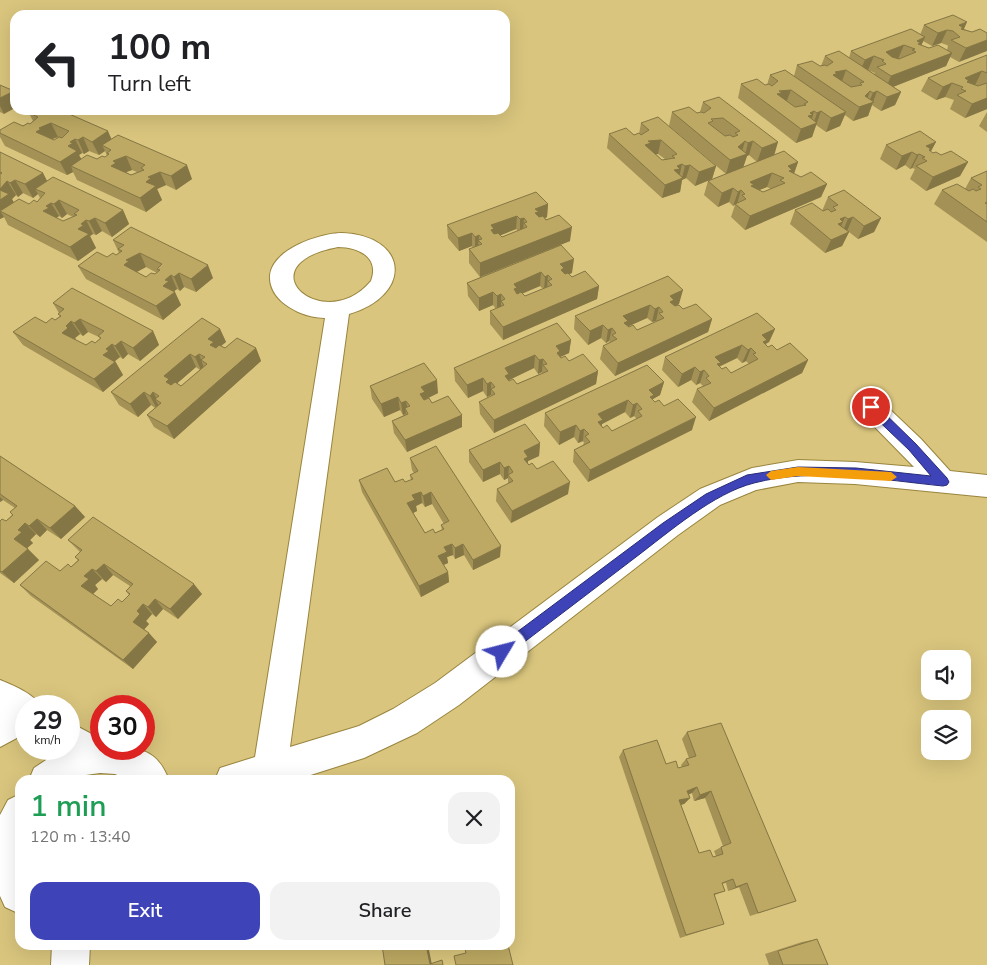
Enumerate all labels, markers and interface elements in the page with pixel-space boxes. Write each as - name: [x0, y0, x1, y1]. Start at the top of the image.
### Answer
- text: 100 m: [108, 24, 211, 71]
- icon: left: [25, 30, 90, 95]
- text: Turn left: [108, 69, 191, 99]
- pin: [850, 386, 892, 428]
- icon: arrive: [857, 393, 885, 421]
- position arrow: [475, 625, 527, 677]
- map controls: [921, 650, 971, 760]
- button: sound: [921, 650, 971, 700]
- speed limit sign: 30: [90, 695, 155, 760]
- text: 29: [32, 704, 63, 738]
- button: layers: [921, 710, 971, 760]
- text: km/h: [34, 732, 61, 748]
- text: 1 min: [30, 786, 106, 827]
- button: close: [448, 792, 500, 844]
- text: 120 m · 13:40: [30, 826, 131, 848]
- button: Exit: [30, 882, 260, 940]
- button: Share: [270, 882, 500, 940]

